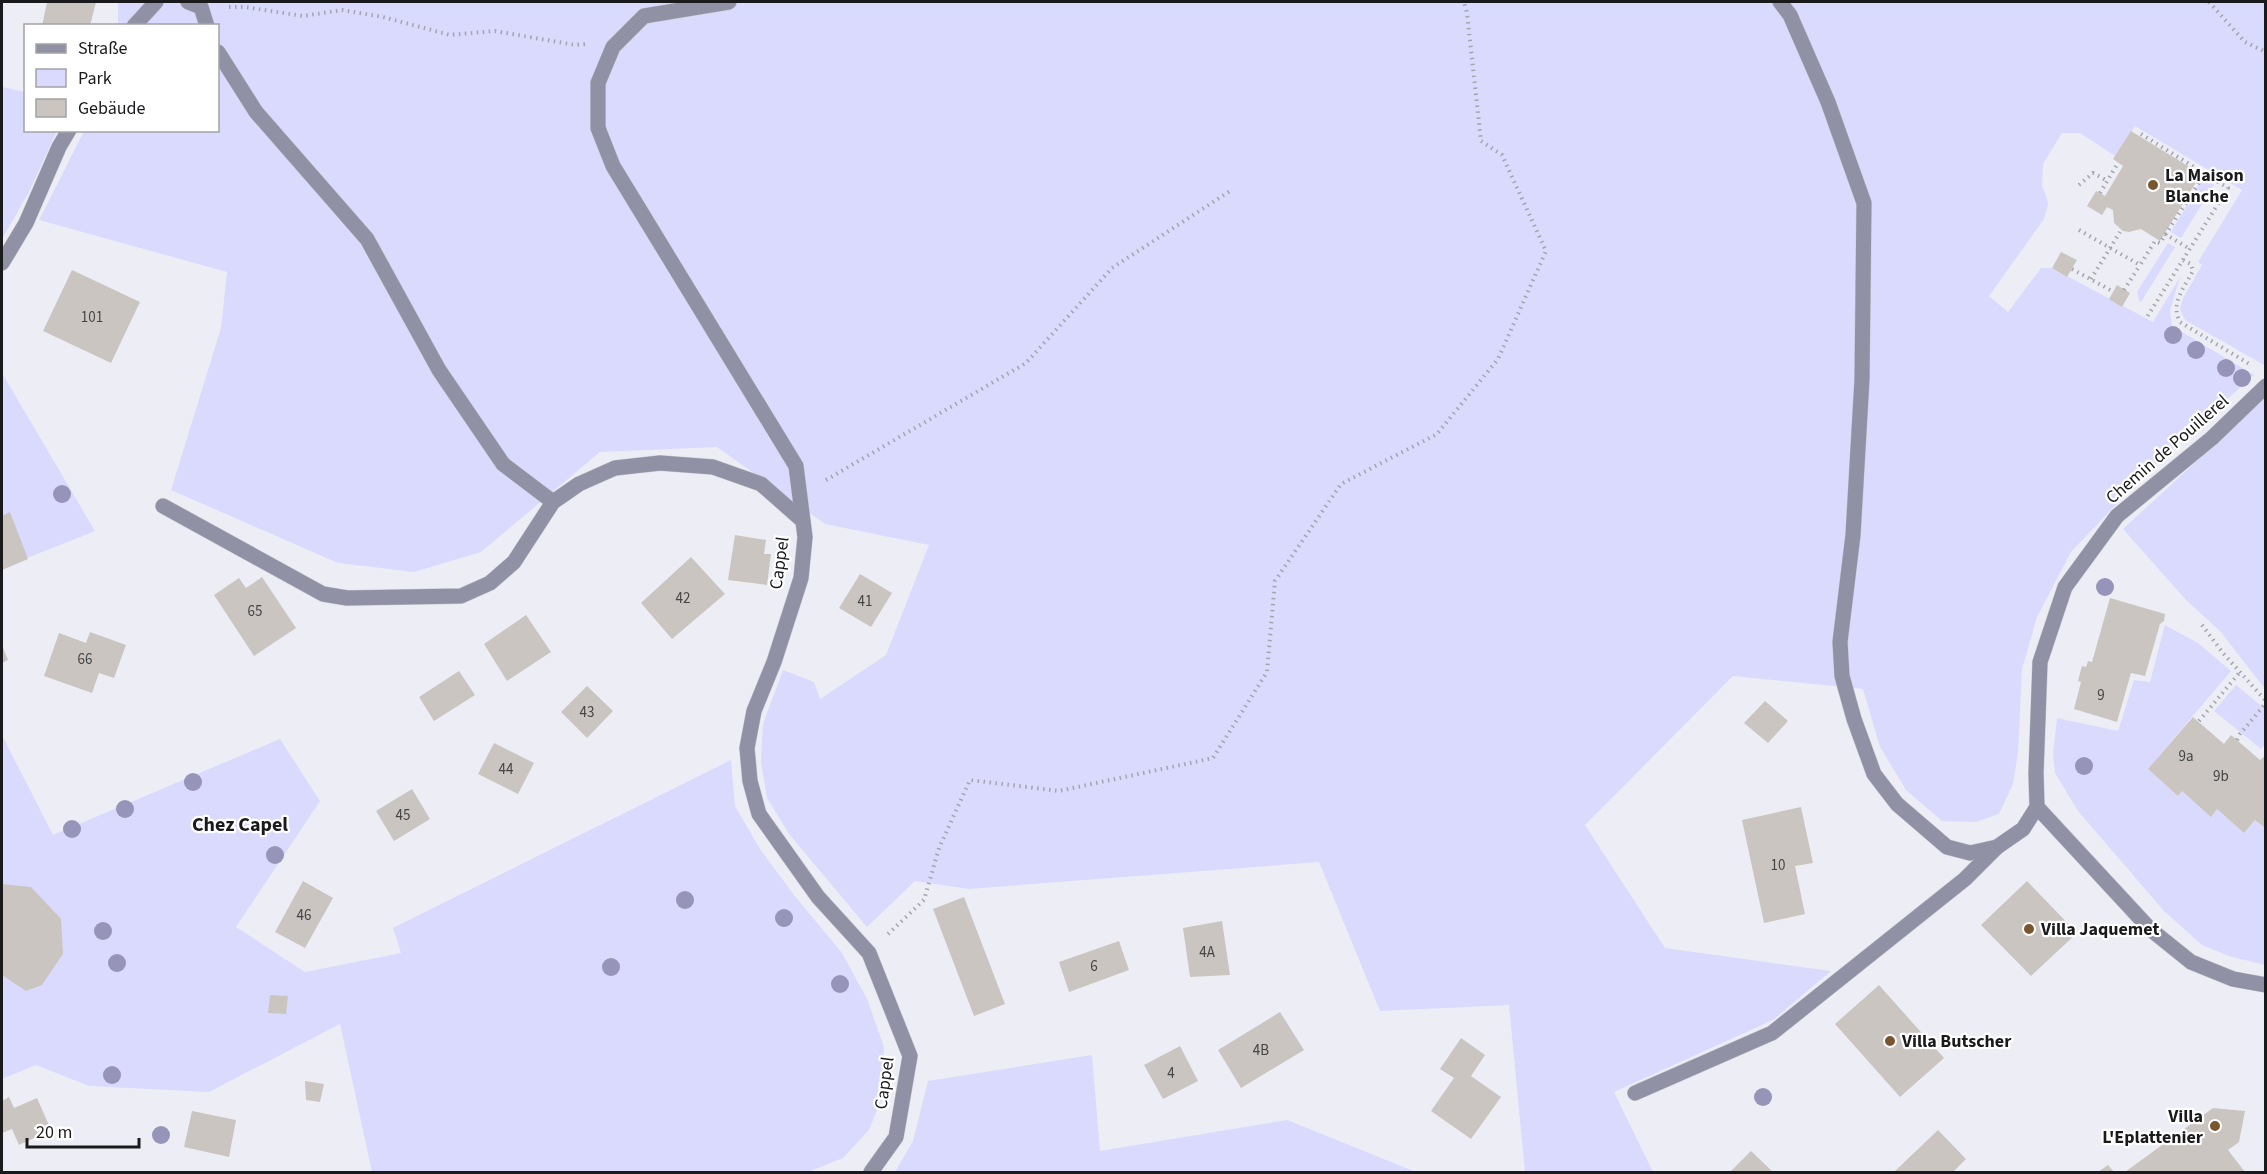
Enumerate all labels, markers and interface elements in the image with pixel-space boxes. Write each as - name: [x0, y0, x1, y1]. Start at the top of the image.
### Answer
- legend: [24, 24, 219, 132]
- text: Straße: [78, 36, 128, 61]
- text: Park: [78, 66, 112, 91]
- text: Gebäude: [78, 96, 146, 121]
- place label: La Maison Blanche: [2165, 163, 2244, 209]
- marker: La Maison Blanche: [2146, 178, 2160, 192]
- house number: 101: [81, 307, 103, 328]
- street label: Chemin de Pouillerel: [2100, 389, 2234, 510]
- street label: Cappel: [763, 535, 796, 591]
- house number: 42: [676, 588, 690, 609]
- house number: 41: [858, 591, 872, 612]
- house number: 65: [248, 601, 262, 622]
- house number: 66: [78, 649, 92, 670]
- house number: 9: [2097, 685, 2105, 706]
- house number: 43: [580, 702, 594, 723]
- house number: 9a: [2178, 746, 2194, 767]
- house number: 44: [499, 759, 514, 780]
- house number: 9b: [2213, 766, 2229, 787]
- house number: 45: [396, 805, 410, 826]
- district label: Chez Capel: [192, 811, 288, 839]
- house number: 10: [1771, 855, 1785, 876]
- house number: 46: [297, 905, 311, 926]
- place label: Villa Jaquemet: [2040, 917, 2159, 942]
- marker: Villa Jaquemet: [2022, 922, 2036, 936]
- house number: 4A: [1199, 942, 1216, 963]
- house number: 6: [1090, 956, 1098, 977]
- place label: Villa Butscher: [1901, 1029, 2012, 1054]
- marker: Villa Butscher: [1883, 1034, 1897, 1048]
- house number: 4B: [1253, 1040, 1269, 1061]
- street label: Cappel: [868, 1055, 901, 1111]
- house number: 4: [1167, 1063, 1175, 1084]
- place label: Villa L'Eplattenier: [2102, 1104, 2204, 1150]
- scale bar: [27, 1111, 140, 1149]
- marker: Villa L'Eplattenier: [2208, 1119, 2222, 1133]
- text: 20 m: [36, 1120, 72, 1145]

